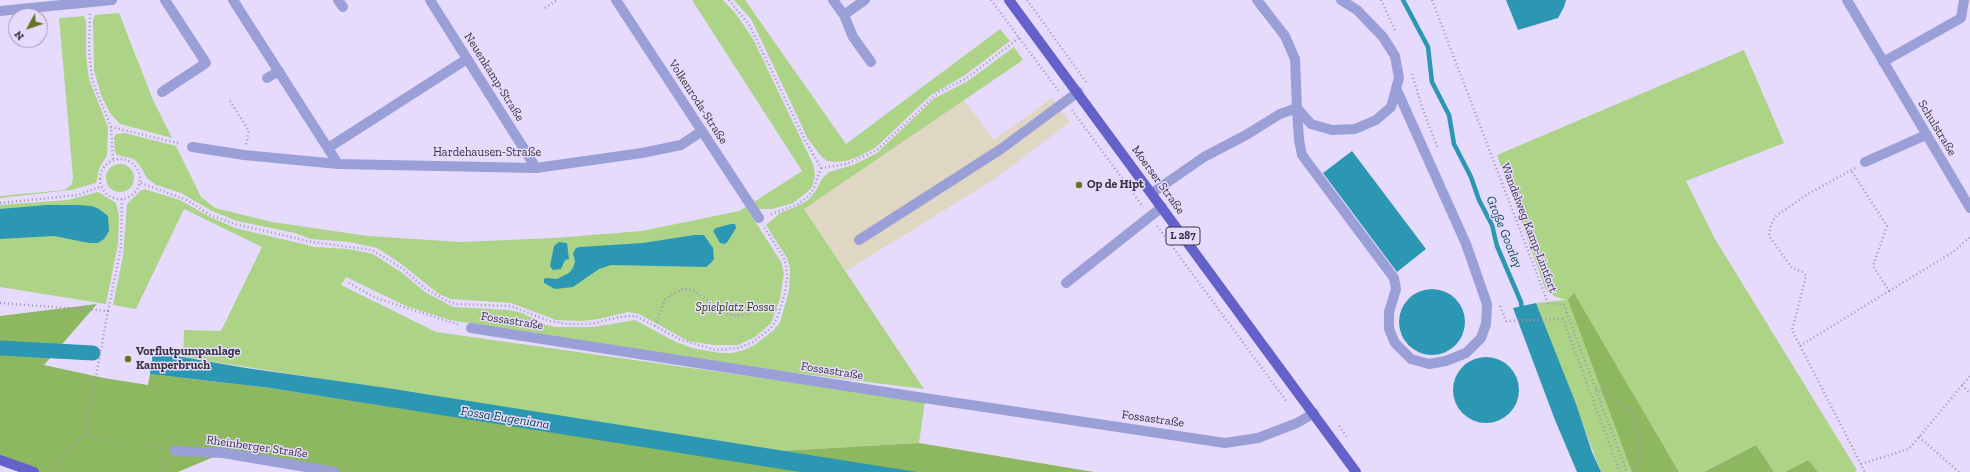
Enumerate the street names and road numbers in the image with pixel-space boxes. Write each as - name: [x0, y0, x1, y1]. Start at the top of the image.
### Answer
- street label: Neuenkamp-Straße: [461, 30, 527, 124]
- street label: Volkenroda-Straße: [665, 57, 731, 147]
- street label: Schulstraße: [1915, 97, 1959, 159]
- street label: Moerser Straße: [1128, 143, 1188, 217]
- street label: Hardehausen-Straße: [433, 146, 541, 160]
- street label: Wandelweg Kamp-Lintfort: [1498, 161, 1560, 295]
- road number: L 287: [1166, 227, 1200, 245]
- street label: Fossastraße: [480, 309, 544, 333]
- street label: Fossastraße: [800, 359, 864, 383]
- street label: Fossastraße: [1121, 407, 1185, 431]
- street label: Rheinberger Straße: [205, 433, 309, 461]

